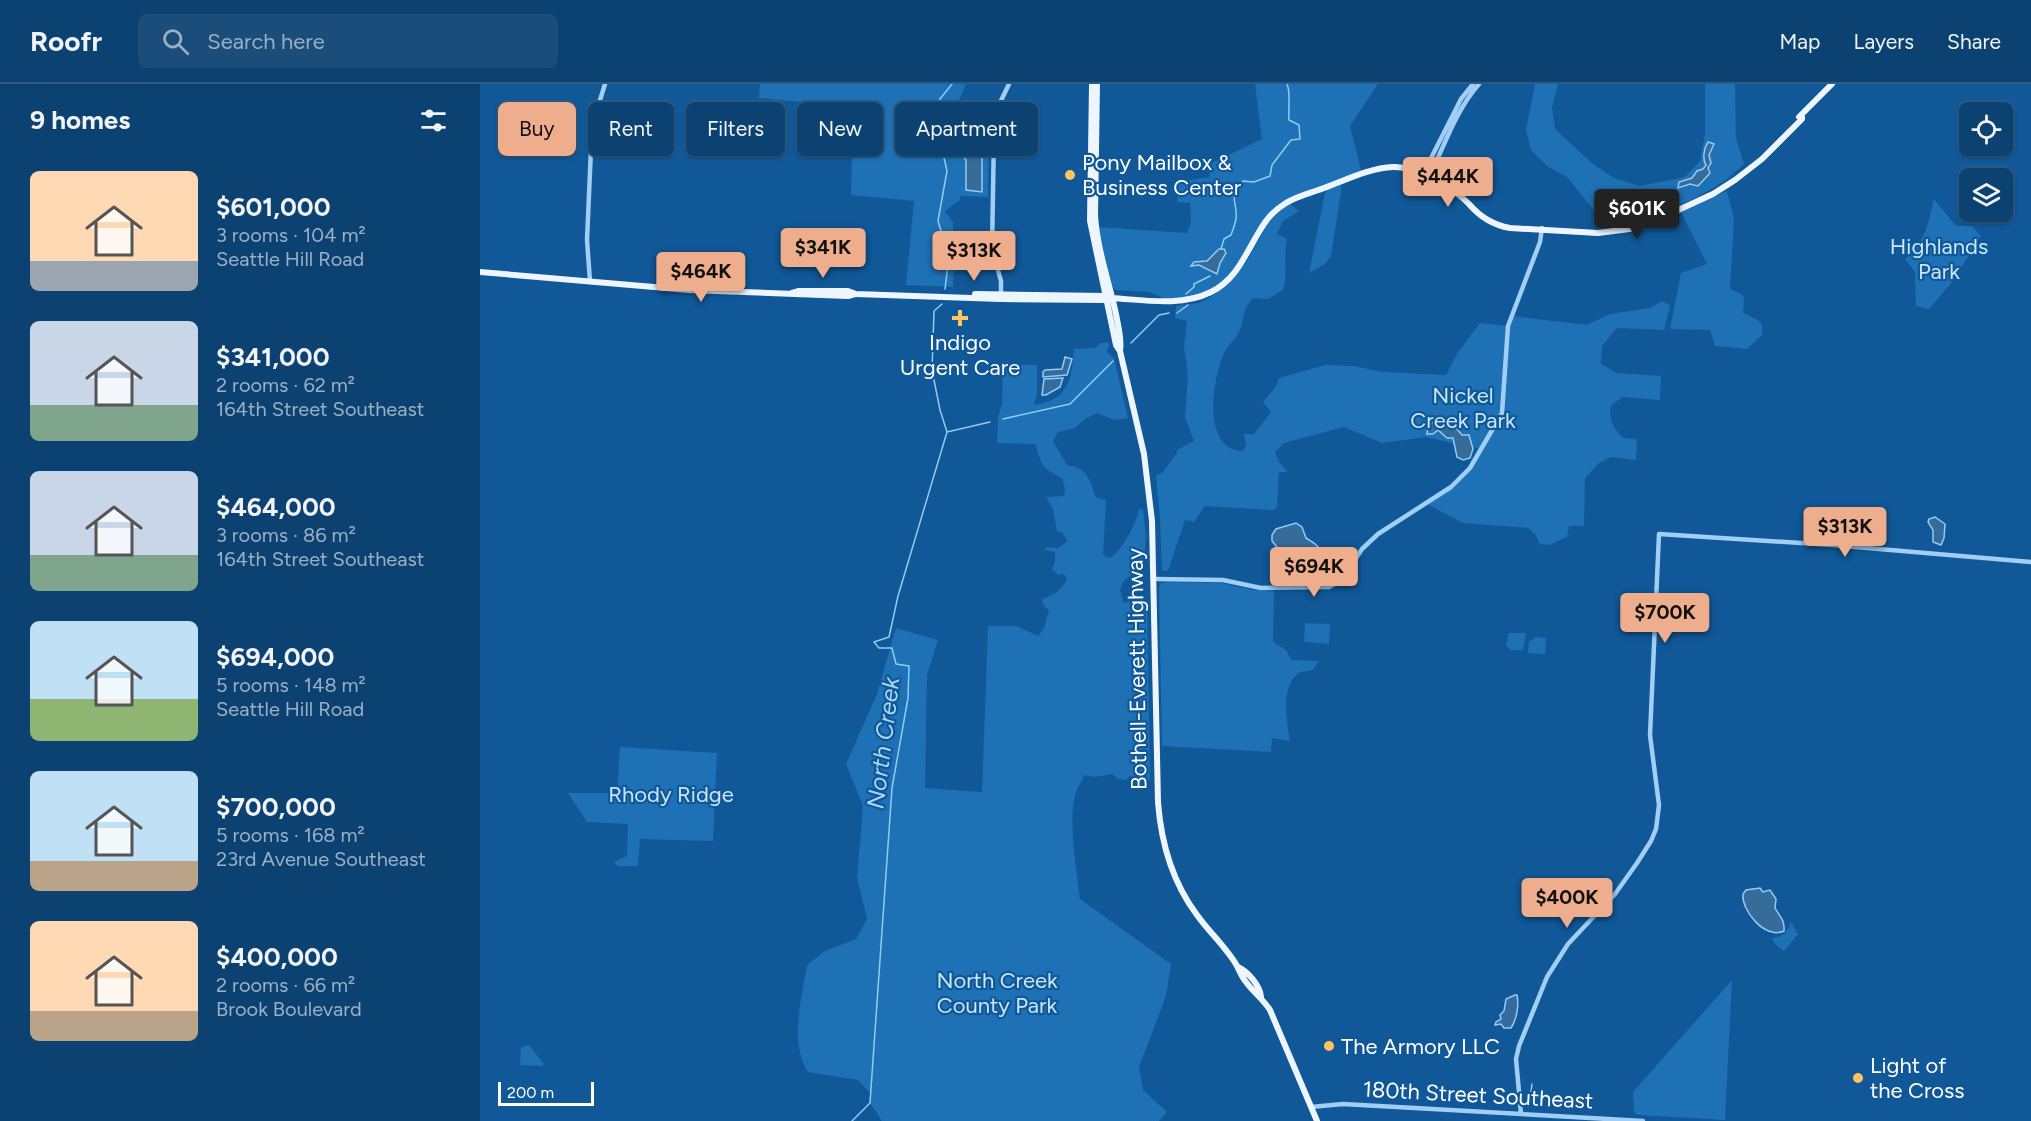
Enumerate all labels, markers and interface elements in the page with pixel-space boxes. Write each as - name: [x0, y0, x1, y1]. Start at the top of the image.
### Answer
- search box: [138, 14, 558, 68]
- text: Roofr: [30, 24, 102, 58]
- icon: search: [159, 25, 192, 58]
- text: Search here: [207, 28, 325, 55]
- text: Map: [1780, 29, 1820, 54]
- text: Layers: [1853, 29, 1914, 54]
- text: Share: [1947, 29, 2001, 54]
- chip: Buy: [498, 102, 576, 156]
- chip: Rent: [588, 102, 674, 156]
- chip: Filters: [686, 102, 785, 156]
- chip: New: [797, 102, 883, 156]
- chip: Apartment: [895, 102, 1038, 156]
- map controls: [1959, 102, 2013, 222]
- button: locate: [1959, 102, 2013, 156]
- text: 9 homes: [30, 104, 130, 136]
- icon: filters: [417, 104, 450, 137]
- place label: Pony Mailbox & Business Center: [1082, 149, 1242, 201]
- pin: $444K: [1406, 157, 1490, 208]
- text: $444K: [1417, 164, 1479, 188]
- marker: Pony Mailbox & Business Center: [1063, 168, 1077, 182]
- button: layers: [1959, 168, 2013, 222]
- pin: $601K: [1595, 189, 1679, 240]
- text: $601,000: [216, 191, 331, 223]
- icon: home: [78, 195, 150, 267]
- text: $601K: [1608, 196, 1666, 220]
- text: 3 rooms · 104 m²: [216, 223, 366, 247]
- pin: $341K: [781, 228, 865, 279]
- pin: $313K: [932, 231, 1016, 282]
- park label: Highlands Park: [1890, 233, 1988, 285]
- text: $341K: [795, 235, 851, 259]
- text: $313K: [946, 238, 1002, 262]
- text: Seattle Hill Road: [216, 247, 364, 271]
- pin: $464K: [659, 252, 743, 303]
- text: $464K: [670, 259, 732, 283]
- marker: Indigo Urgent Care: [951, 309, 969, 327]
- place label: Indigo Urgent Care: [900, 329, 1020, 381]
- text: $341,000: [216, 341, 330, 373]
- icon: home: [78, 345, 150, 417]
- text: 2 rooms · 62 m²: [216, 373, 355, 397]
- park label: Nickel Creek Park: [1410, 382, 1516, 434]
- text: 164th Street Southeast: [216, 397, 424, 421]
- text: $464,000: [216, 491, 336, 523]
- icon: home: [78, 495, 150, 567]
- pin: $313K: [1803, 507, 1887, 558]
- text: $313K: [1817, 514, 1873, 538]
- text: 3 rooms · 86 m²: [216, 523, 356, 547]
- text: 164th Street Southeast: [216, 547, 424, 571]
- pin: $694K: [1272, 547, 1356, 598]
- street label: Bothell-Everett Highway: [1121, 548, 1153, 790]
- text: $694K: [1284, 554, 1344, 578]
- pin: $700K: [1623, 593, 1707, 644]
- text: $700K: [1634, 600, 1696, 624]
- text: $694,000: [216, 641, 334, 673]
- icon: home: [78, 645, 150, 717]
- text: 5 rooms · 148 m²: [216, 673, 366, 697]
- water label: North Creek: [861, 674, 906, 811]
- text: Seattle Hill Road: [216, 697, 364, 721]
- park label: Rhody Ridge: [608, 781, 734, 808]
- text: $700,000: [216, 791, 336, 823]
- icon: home: [78, 795, 150, 867]
- text: 5 rooms · 168 m²: [216, 823, 365, 847]
- text: 23rd Avenue Southeast: [216, 847, 426, 871]
- pin: $400K: [1525, 878, 1609, 929]
- text: $400K: [1536, 885, 1598, 909]
- text: $400,000: [216, 941, 338, 973]
- icon: home: [78, 945, 150, 1017]
- park label: North Creek County Park: [936, 967, 1058, 1019]
- text: 2 rooms · 66 m²: [216, 973, 355, 997]
- text: Brook Boulevard: [216, 997, 362, 1021]
- place label: The Armory LLC: [1341, 1033, 1500, 1060]
- marker: The Armory LLC: [1322, 1039, 1336, 1053]
- place label: Light of the Cross: [1870, 1052, 1965, 1104]
- marker: Light of the Cross: [1851, 1071, 1865, 1085]
- street label: 180th Street Southeast: [1362, 1075, 1594, 1115]
- scale bar: [498, 1079, 594, 1106]
- text: 200 m: [507, 1083, 554, 1102]

